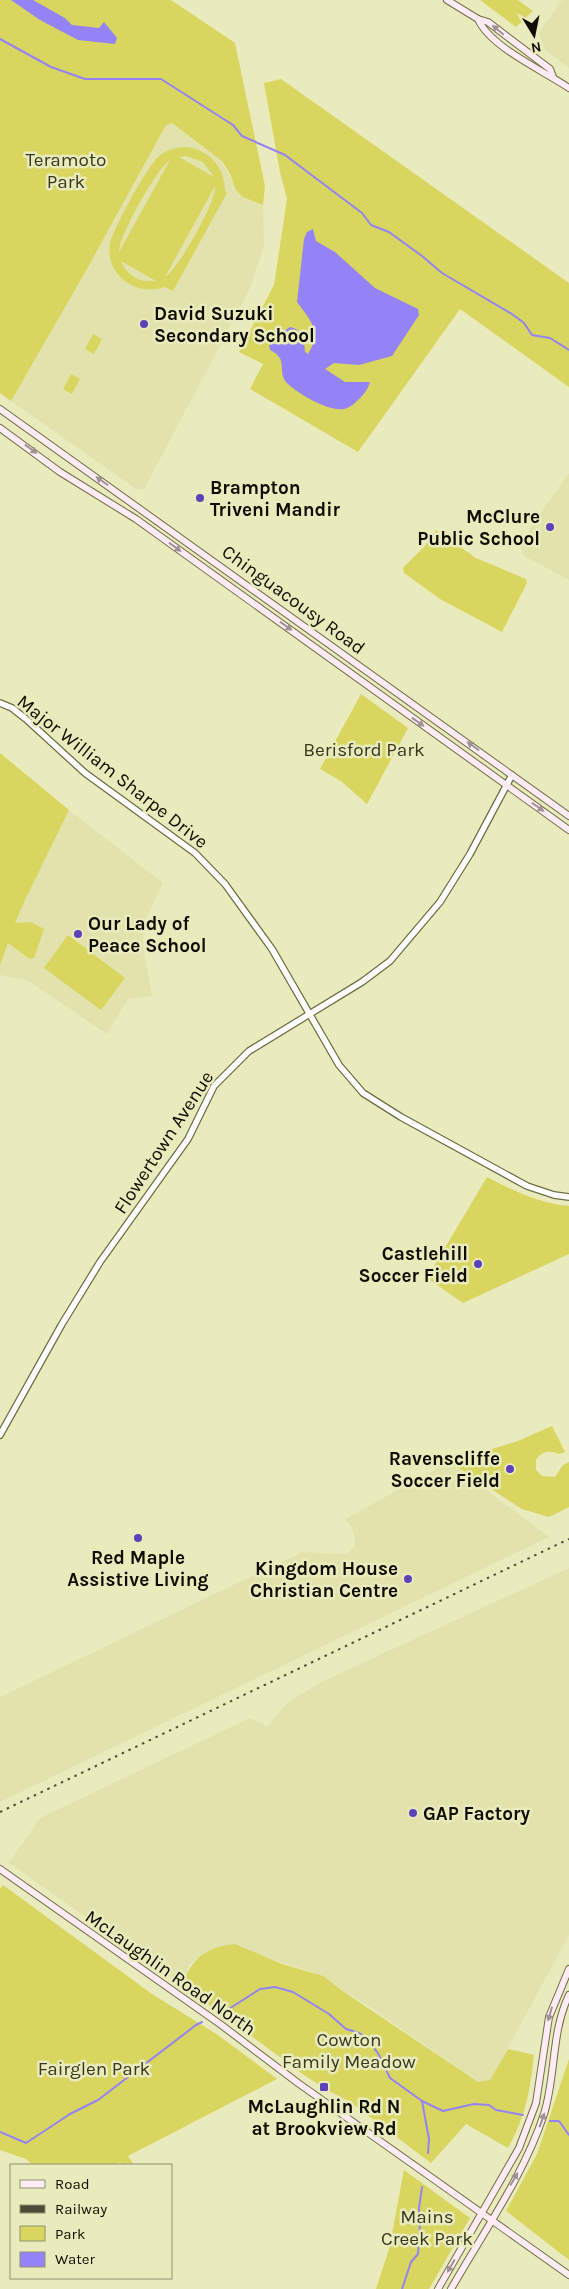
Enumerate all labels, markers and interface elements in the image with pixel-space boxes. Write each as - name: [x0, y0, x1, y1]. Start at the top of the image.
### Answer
- north arrow: [509, 10, 559, 60]
- one-way arrow: [492, 25, 505, 36]
- text: N: [530, 38, 543, 57]
- park label: Teramoto Park: [26, 149, 106, 193]
- place label: David Suzuki Secondary School: [154, 303, 315, 347]
- marker: David Suzuki Secondary School: [138, 318, 150, 330]
- one-way arrow: [24, 444, 38, 454]
- one-way arrow: [96, 476, 109, 487]
- place label: Brampton Triveni Mandir: [210, 477, 340, 521]
- marker: Brampton Triveni Mandir: [194, 492, 206, 504]
- place label: McClure Public School: [417, 506, 540, 550]
- marker: McClure Public School: [544, 521, 556, 533]
- street label: Chinguacousy Road: [218, 541, 369, 659]
- one-way arrow: [168, 542, 182, 552]
- one-way arrow: [279, 621, 293, 631]
- street label: Major William Sharpe Drive: [13, 690, 212, 853]
- one-way arrow: [411, 716, 424, 727]
- park label: Berisford Park: [303, 739, 425, 761]
- one-way arrow: [466, 741, 480, 751]
- one-way arrow: [531, 802, 544, 813]
- place label: Our Lady of Peace School: [88, 913, 206, 957]
- marker: Our Lady of Peace School: [72, 928, 84, 940]
- street label: Flowertown Avenue: [109, 1067, 218, 1218]
- place label: Castlehill Soccer Field: [359, 1243, 468, 1287]
- marker: Castlehill Soccer Field: [472, 1258, 484, 1270]
- place label: Ravenscliffe Soccer Field: [389, 1448, 500, 1492]
- marker: Ravenscliffe Soccer Field: [504, 1463, 516, 1475]
- marker: Red Maple Assistive Living: [132, 1532, 144, 1544]
- place label: Red Maple Assistive Living: [67, 1547, 209, 1591]
- place label: Kingdom House Christian Centre: [250, 1558, 398, 1602]
- marker: Kingdom House Christian Centre: [402, 1573, 414, 1585]
- place label: GAP Factory: [423, 1803, 530, 1825]
- marker: GAP Factory: [407, 1807, 419, 1819]
- street label: McLaughlin Road North: [81, 1906, 260, 2040]
- one-way arrow: [546, 2006, 554, 2021]
- park label: Cowton Family Meadow: [282, 2029, 416, 2073]
- park label: Fairglen Park: [38, 2058, 151, 2080]
- marker: McLaughlin Rd N at Brookview Rd: [318, 2081, 330, 2093]
- place label: McLaughlin Rd N at Brookview Rd: [248, 2096, 400, 2140]
- one-way arrow: [538, 2112, 546, 2127]
- legend: [10, 2164, 172, 2279]
- one-way arrow: [510, 2172, 519, 2185]
- text: Road: [55, 2175, 90, 2193]
- text: Railway: [55, 2200, 107, 2218]
- park label: Mains Creek Park: [381, 2206, 473, 2250]
- text: Park: [55, 2225, 85, 2243]
- text: Water: [55, 2250, 96, 2268]
- one-way arrow: [446, 2260, 455, 2273]

